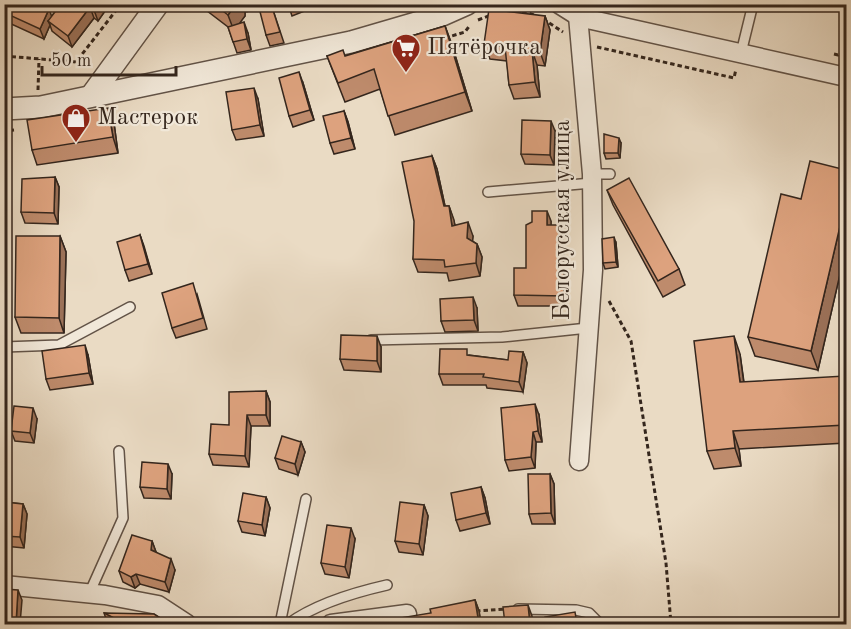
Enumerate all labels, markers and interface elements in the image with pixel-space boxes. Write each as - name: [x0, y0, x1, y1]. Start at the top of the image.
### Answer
- supermarket icon: Пятёрочка: [390, 32, 422, 74]
- place label: Пятёрочка: [427, 36, 541, 60]
- scale bar: [42, 39, 176, 77]
- text: 50 m: [51, 52, 91, 70]
- shop icon: Мастерок: [60, 102, 92, 144]
- place label: Мастерок: [97, 106, 198, 130]
- street label: Белорусская улица: [551, 119, 575, 320]

